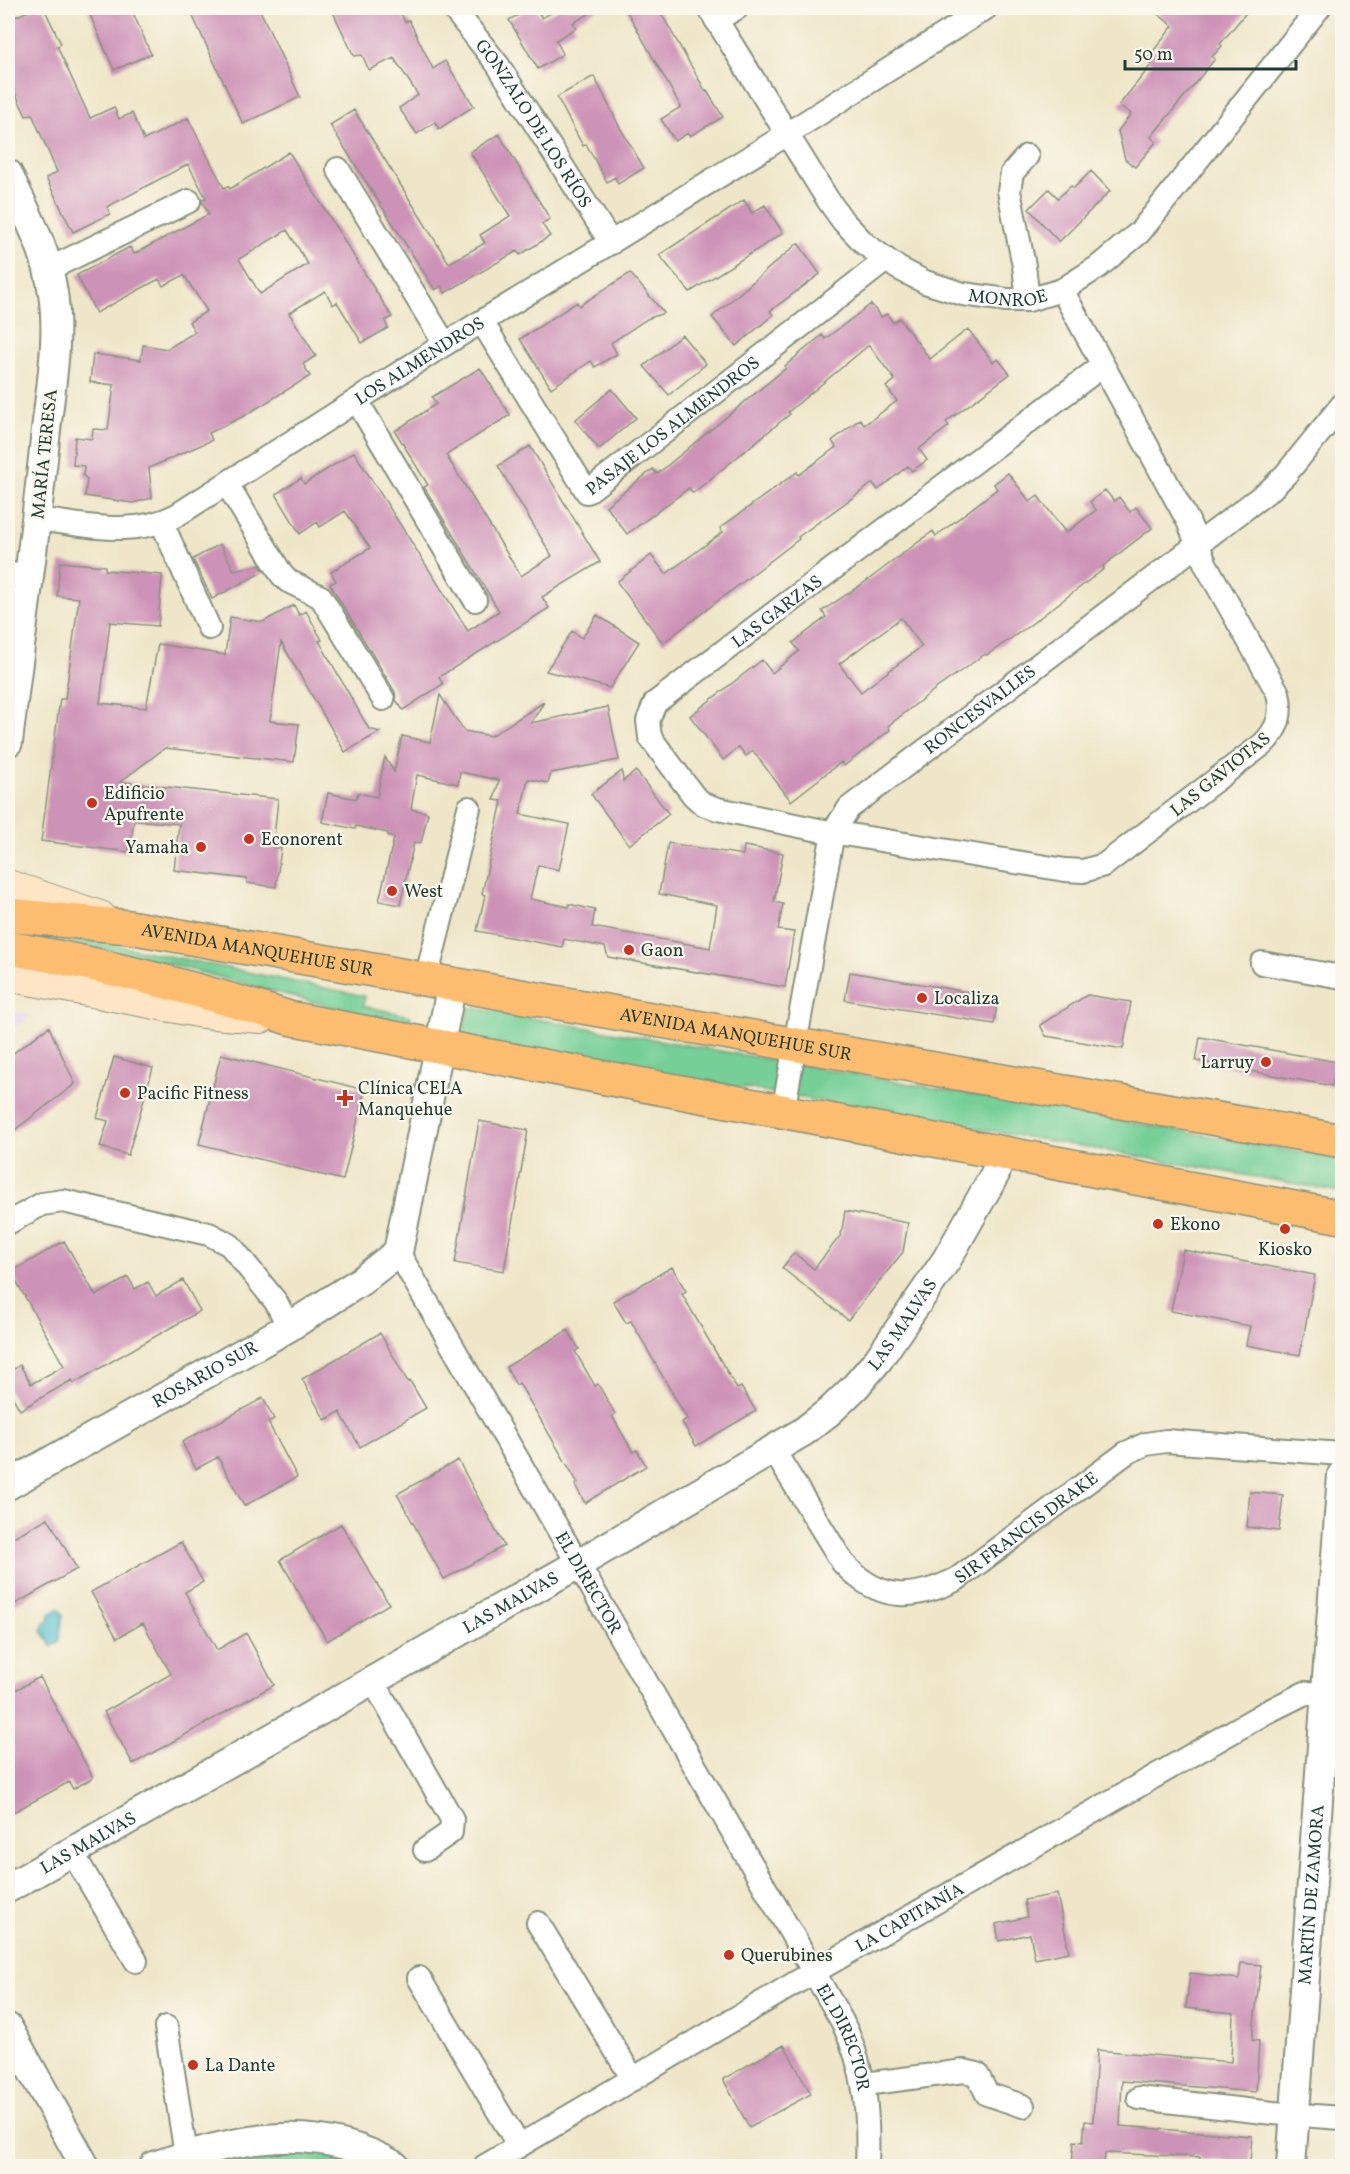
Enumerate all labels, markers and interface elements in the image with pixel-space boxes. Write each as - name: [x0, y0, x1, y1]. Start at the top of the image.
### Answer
- scale bar: [1125, 33, 1296, 71]
- street label: GONZALO DE LOS RÍOS: [468, 35, 597, 213]
- text: 50 m: [1134, 43, 1173, 68]
- street label: MONROE: [967, 284, 1051, 315]
- street label: LOS ALMENDROS: [351, 312, 490, 412]
- street label: PASAJE LOS ALMENDROS: [581, 351, 766, 502]
- street label: MARÍA TERESA: [26, 388, 65, 520]
- street label: LAS GARZAS: [727, 570, 828, 655]
- street label: RONCESVALLES: [919, 660, 1042, 761]
- street label: LAS GAVIOTAS: [1165, 727, 1276, 823]
- place label: Edificio Apufrente: [104, 782, 184, 828]
- marker: Edificio Apufrente: [85, 796, 99, 810]
- place label: Econorent: [261, 828, 343, 853]
- marker: Econorent: [242, 832, 256, 846]
- place label: Yamaha: [125, 836, 189, 861]
- marker: Yamaha: [194, 840, 208, 854]
- place label: West: [404, 880, 443, 905]
- marker: West: [385, 884, 399, 898]
- street label: AVENIDA MANQUEHUE SUR: [139, 918, 375, 984]
- place label: Gaon: [641, 939, 684, 964]
- marker: Gaon: [622, 943, 636, 957]
- place label: Localiza: [934, 987, 999, 1012]
- marker: Localiza: [915, 991, 929, 1005]
- street label: AVENIDA MANQUEHUE SUR: [618, 1003, 854, 1068]
- place label: Larruy: [1201, 1051, 1254, 1076]
- marker: Larruy: [1259, 1055, 1273, 1069]
- place label: Clínica CELA Manquehue: [358, 1077, 463, 1123]
- place label: Pacific Fitness: [137, 1082, 249, 1107]
- marker: Pacific Fitness: [118, 1086, 132, 1100]
- marker: Clínica CELA Manquehue: [336, 1089, 354, 1107]
- place label: Ekono: [1170, 1213, 1220, 1238]
- marker: Ekono: [1151, 1217, 1165, 1231]
- marker: Kiosko: [1278, 1222, 1292, 1236]
- place label: Kiosko: [1258, 1238, 1312, 1263]
- street label: LAS MALVAS: [863, 1274, 944, 1377]
- street label: ROSARIO SUR: [148, 1336, 263, 1415]
- street label: SIR FRANCIS DRAKE: [950, 1467, 1104, 1591]
- street label: EL DIRECTOR: [548, 1528, 627, 1640]
- street label: LAS MALVAS: [459, 1566, 564, 1641]
- street label: MARTÍN DE ZAMORA: [1293, 1804, 1332, 1986]
- street label: LAS MALVAS: [36, 1807, 141, 1881]
- street label: LA CAPITANÍA: [851, 1877, 969, 1960]
- place label: Querubines: [741, 1944, 833, 1969]
- marker: Querubines: [722, 1948, 736, 1962]
- street label: EL DIRECTOR: [809, 1980, 875, 2093]
- place label: La Dante: [205, 2054, 275, 2079]
- marker: La Dante: [186, 2058, 200, 2072]

